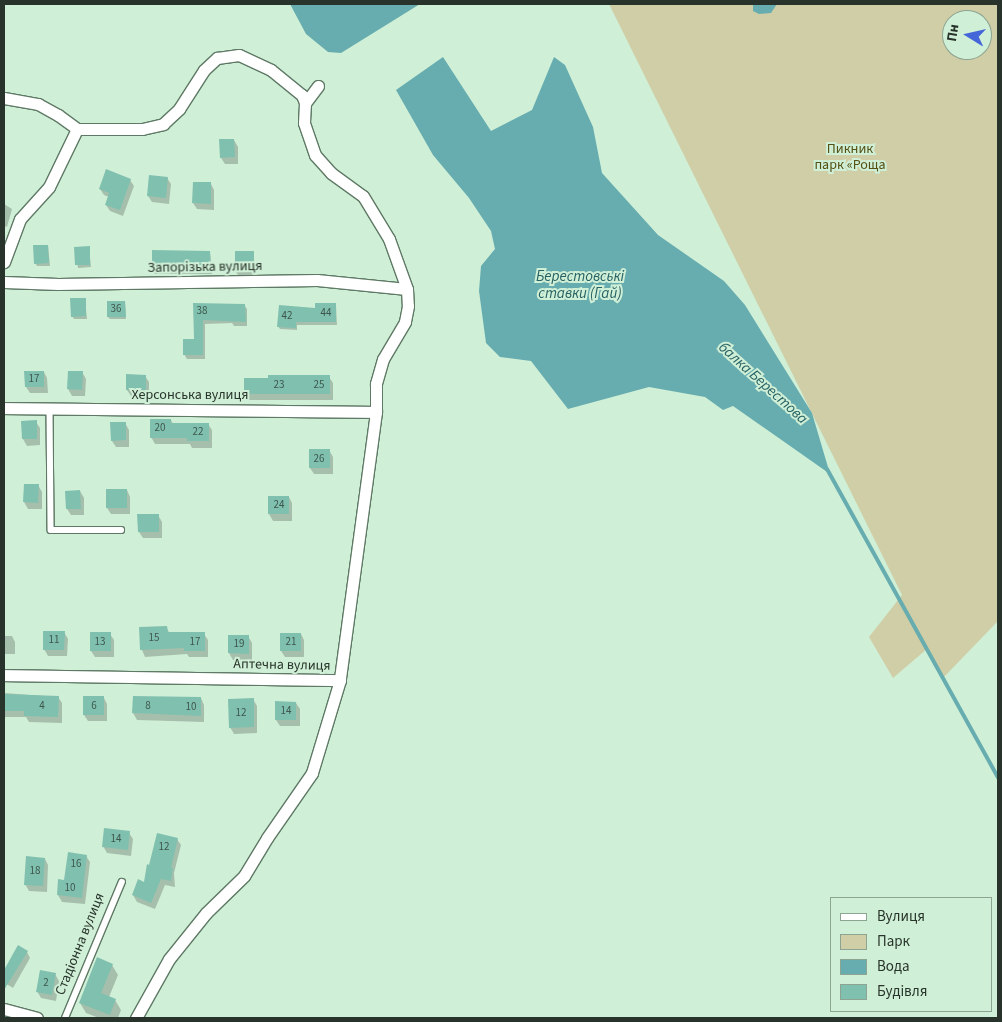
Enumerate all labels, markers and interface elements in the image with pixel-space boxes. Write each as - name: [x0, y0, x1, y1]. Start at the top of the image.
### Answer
- north arrow: [942, 10, 992, 60]
- text: Пн: [942, 23, 964, 43]
- park label: Пикник парк «Роща: [814, 141, 886, 174]
- street label: Запорізька вулиця: [147, 258, 263, 276]
- water label: Берестовські ставки (Гай): [536, 267, 624, 302]
- house number: 36: [111, 302, 121, 316]
- house number: 38: [197, 304, 207, 318]
- house number: 44: [321, 306, 331, 320]
- house number: 42: [282, 309, 292, 323]
- water label: балка Берестова: [715, 338, 811, 428]
- house number: 17: [29, 372, 39, 386]
- house number: 23: [274, 378, 284, 392]
- house number: 25: [314, 378, 324, 392]
- street label: Херсонська вулиця: [131, 387, 249, 403]
- house number: 20: [155, 421, 165, 435]
- house number: 22: [193, 425, 203, 439]
- house number: 26: [314, 452, 324, 466]
- house number: 24: [274, 498, 284, 512]
- house number: 15: [149, 631, 159, 645]
- house number: 11: [49, 633, 59, 647]
- house number: 13: [95, 635, 105, 649]
- house number: 17: [190, 635, 200, 649]
- house number: 21: [286, 635, 296, 649]
- house number: 19: [234, 637, 244, 651]
- street label: Аптечна вулиця: [233, 656, 331, 674]
- house number: 4: [39, 699, 45, 713]
- house number: 6: [91, 699, 97, 713]
- house number: 8: [145, 699, 151, 713]
- house number: 10: [186, 700, 196, 714]
- house number: 14: [281, 704, 291, 718]
- house number: 12: [236, 706, 246, 720]
- house number: 14: [111, 832, 121, 846]
- house number: 12: [159, 840, 169, 854]
- house number: 16: [71, 857, 81, 871]
- house number: 18: [30, 864, 40, 878]
- house number: 10: [65, 881, 75, 895]
- street label: Стадіонна вулиця: [52, 890, 108, 998]
- legend: [830, 897, 992, 1012]
- text: Вулиця: [877, 906, 925, 927]
- text: Парк: [877, 931, 910, 952]
- text: Вода: [877, 956, 910, 977]
- house number: 2: [43, 976, 49, 990]
- text: Будівля: [877, 981, 927, 1002]

